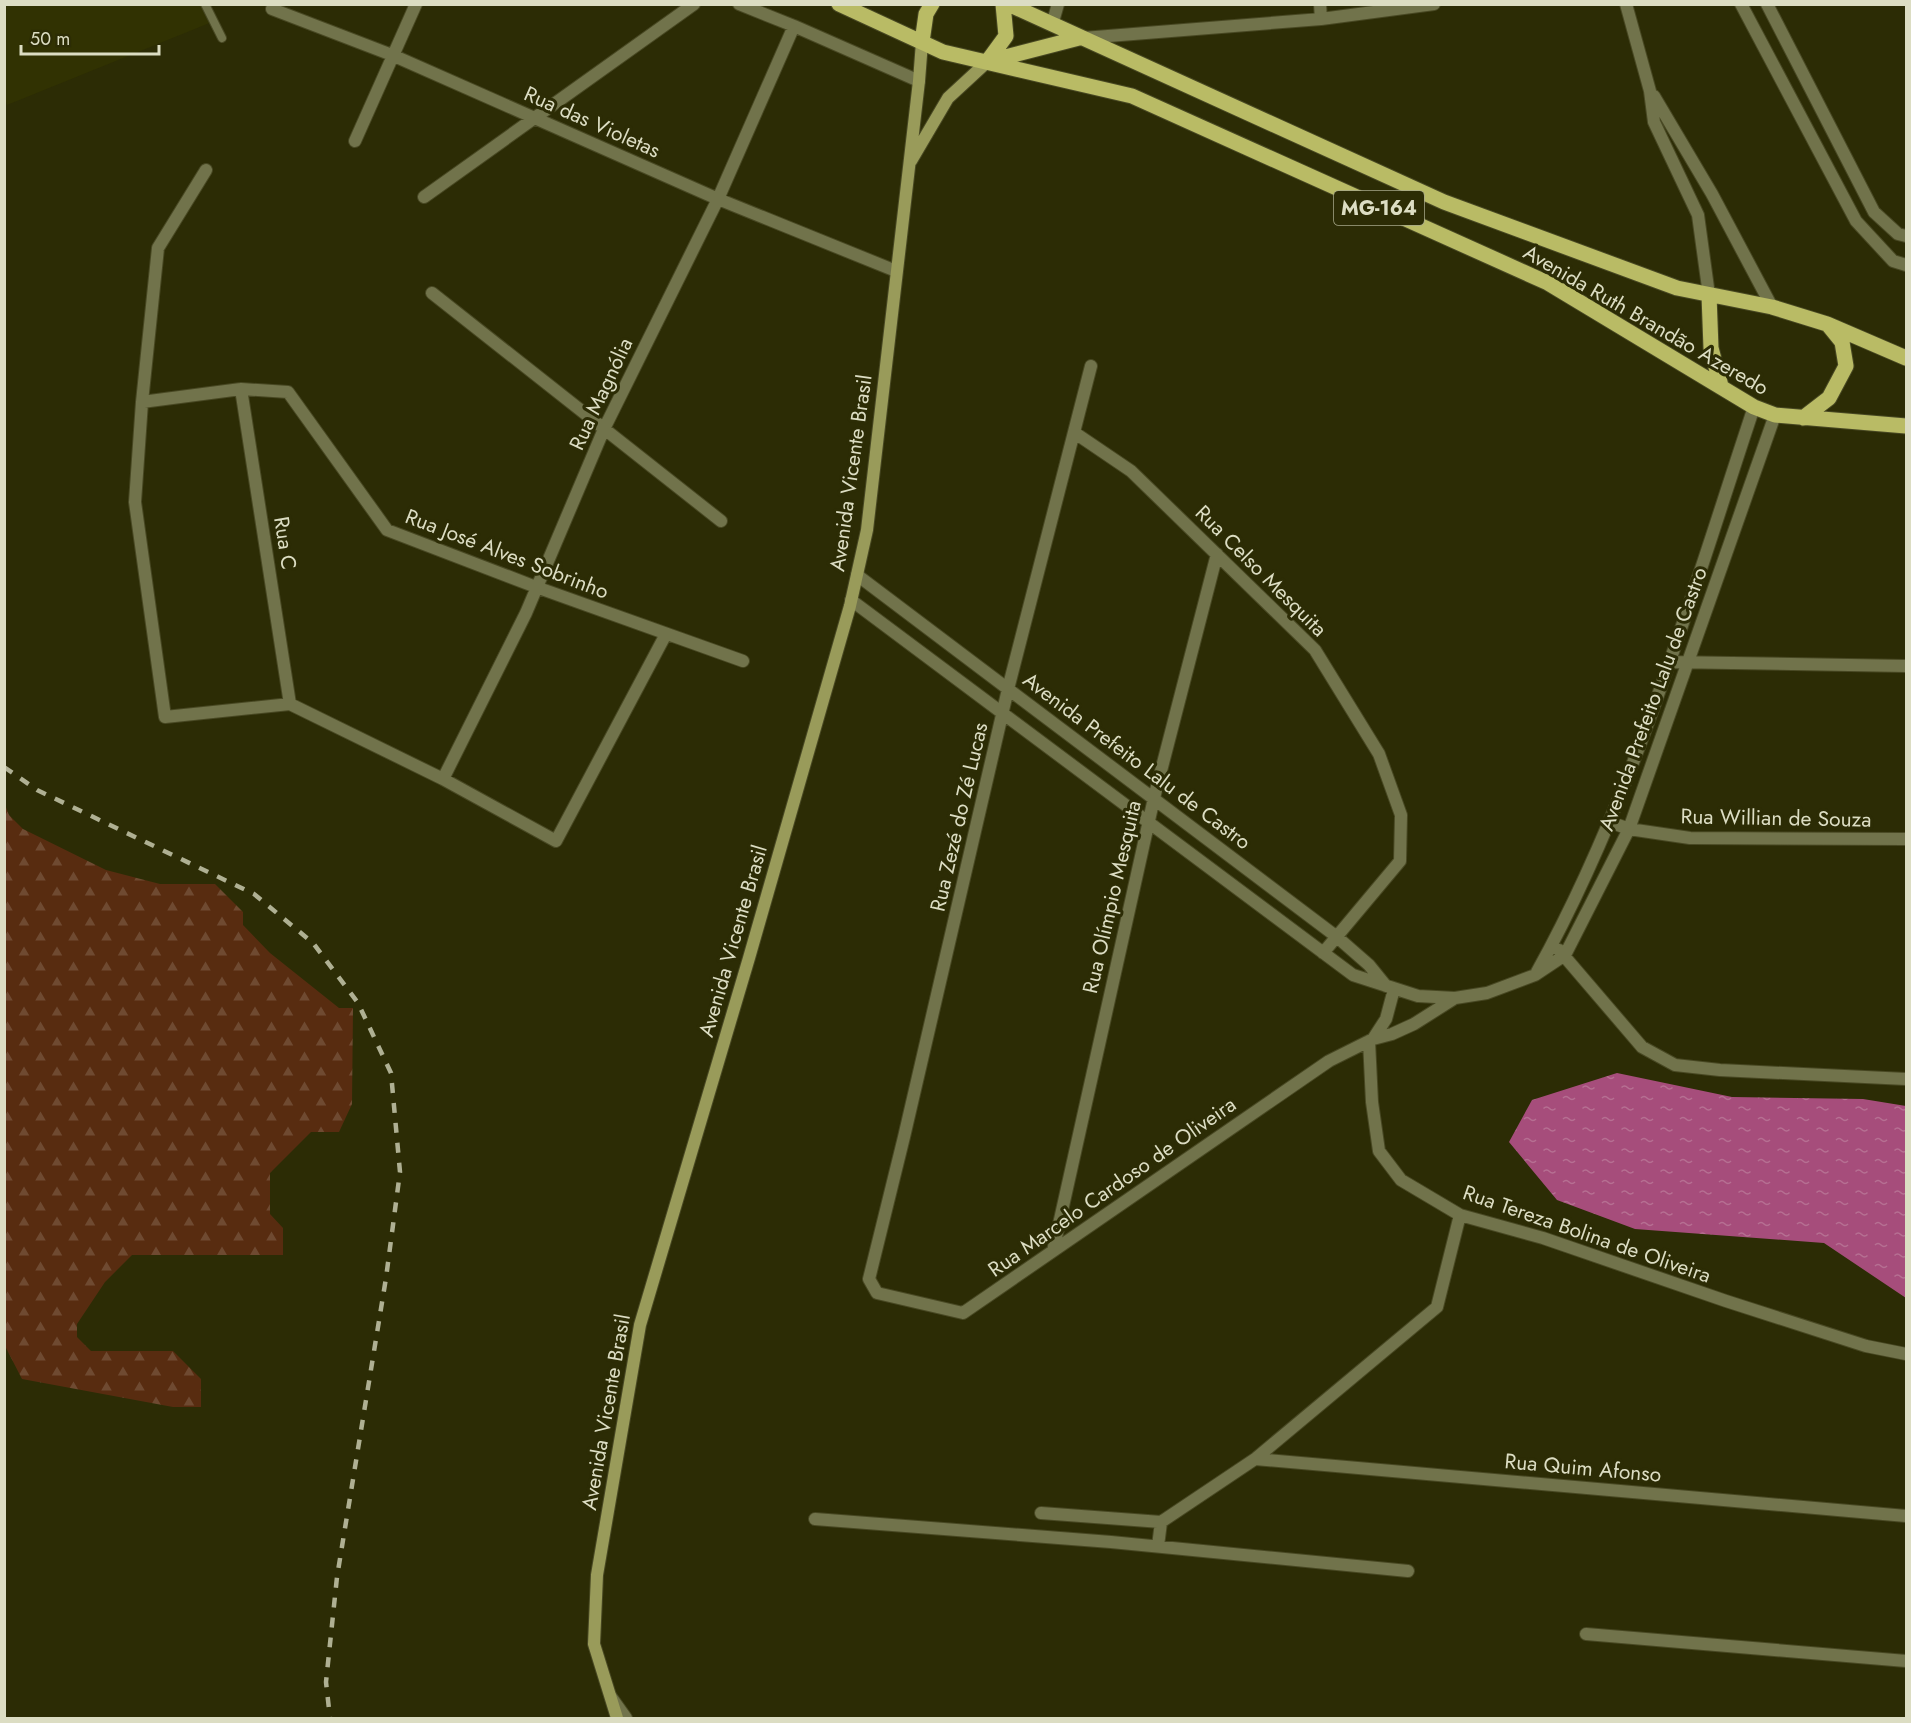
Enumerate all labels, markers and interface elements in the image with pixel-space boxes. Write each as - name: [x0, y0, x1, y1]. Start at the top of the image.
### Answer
- scale bar: [21, 18, 159, 56]
- text: 50 m: [30, 26, 70, 52]
- street label: Rua das Violetas: [519, 79, 665, 165]
- road number: MG-164: [1334, 191, 1424, 225]
- street label: Avenida Ruth Brandão Azeredo: [1518, 237, 1774, 403]
- street label: Rua Magnólia: [562, 333, 640, 455]
- street label: Avenida Vicente Brasil: [822, 373, 880, 573]
- street label: Rua Celso Mesquita: [1188, 498, 1334, 644]
- street label: Rua José Alves Sobrinho: [401, 501, 613, 607]
- street label: Rua C: [266, 514, 304, 572]
- street label: Avenida Prefeito Lalu de Castro: [1591, 563, 1715, 835]
- street label: Avenida Prefeito Lalu de Castro: [1017, 665, 1257, 857]
- street label: Rua Zezé do Zé Lucas: [923, 719, 995, 915]
- street label: Rua Olímpio Mesquita: [1075, 797, 1149, 997]
- street label: Rua Willian de Souza: [1680, 801, 1872, 835]
- street label: Avenida Vicente Brasil: [691, 841, 775, 1041]
- street label: Rua Marcelo Cardoso de Oliveira: [982, 1090, 1242, 1284]
- street label: Rua Tereza Bolina de Oliveira: [1459, 1177, 1715, 1291]
- street label: Avenida Vicente Brasil: [574, 1312, 638, 1512]
- street label: Rua Quim Afonso: [1503, 1446, 1663, 1490]

